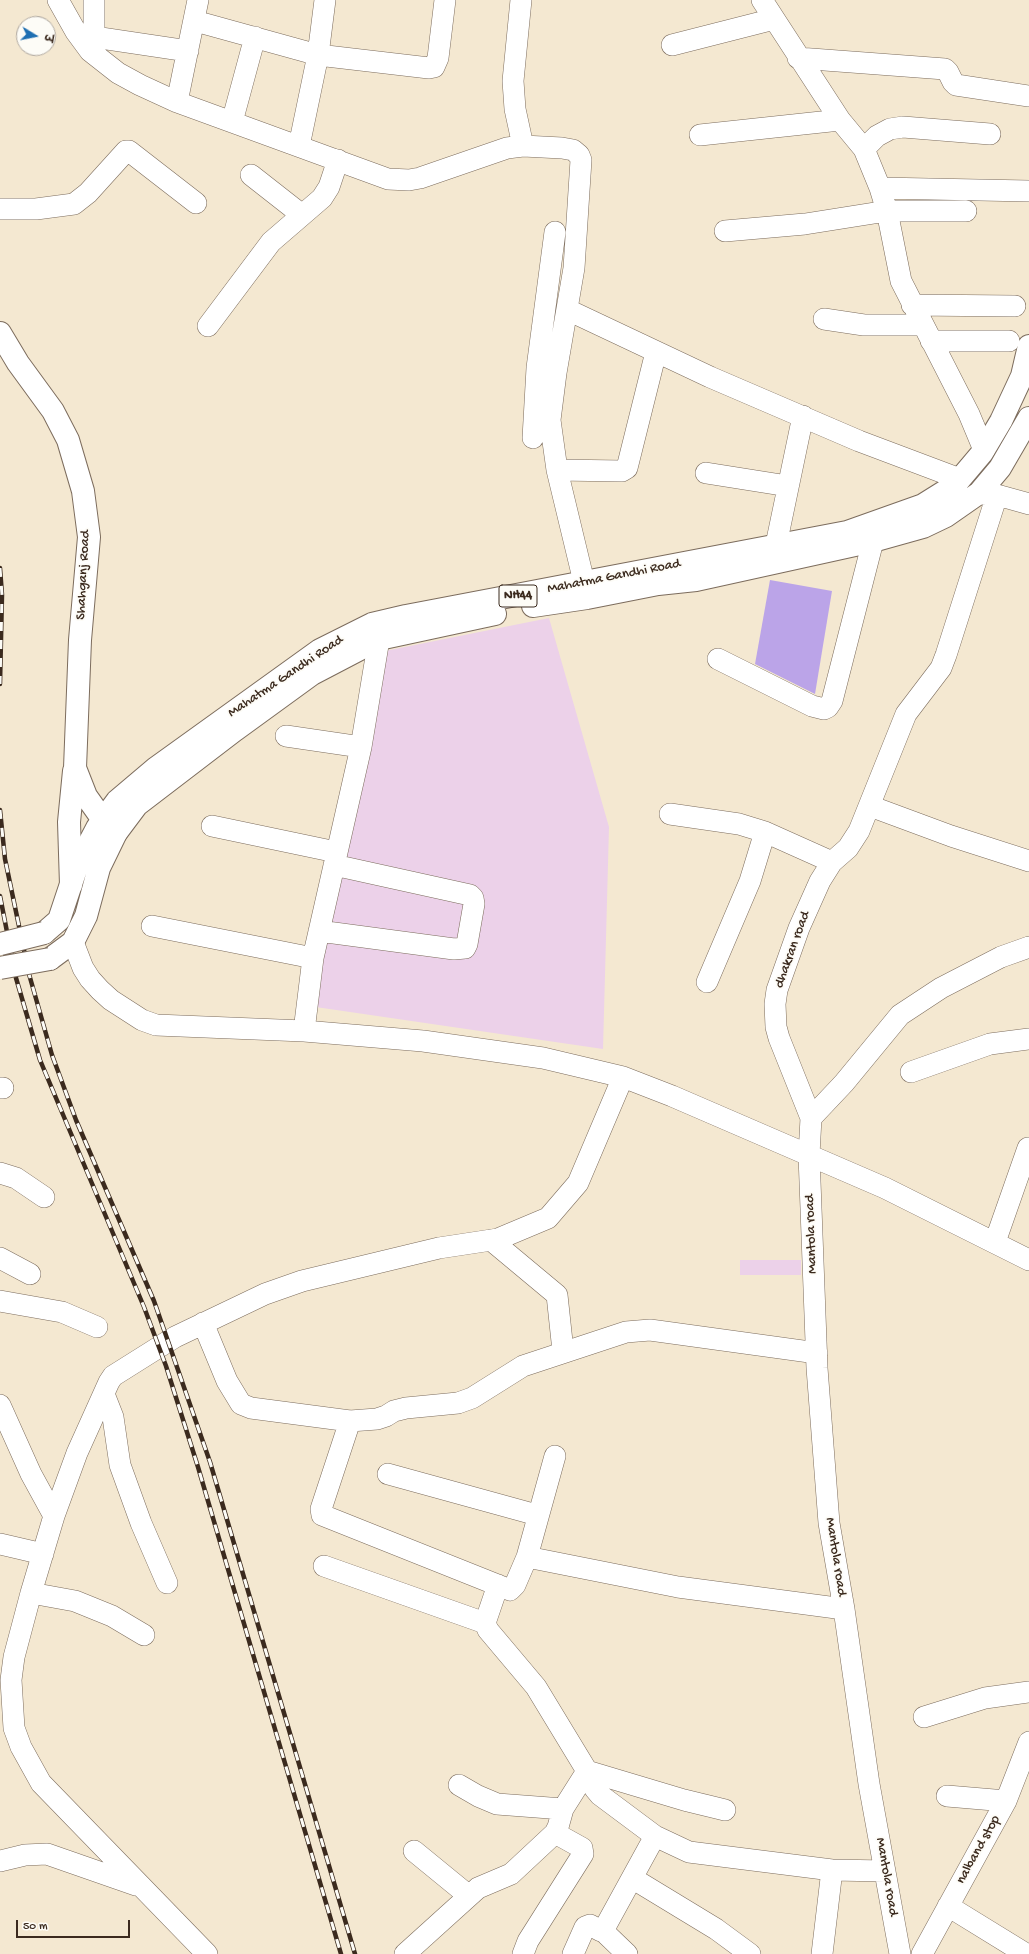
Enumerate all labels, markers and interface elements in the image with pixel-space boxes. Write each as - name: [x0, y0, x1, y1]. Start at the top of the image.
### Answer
- north arrow: [16, 16, 56, 56]
- text: उ: [40, 33, 53, 43]
- street label: Shahganj Road: [73, 530, 95, 620]
- street label: Mahatma Gandhi Road: [546, 556, 682, 598]
- road number: NH44: [499, 585, 537, 607]
- street label: Mahatma Gandhi Road: [225, 632, 347, 722]
- street label: dhakran road: [771, 909, 815, 991]
- street label: Mantola road: [802, 1194, 822, 1274]
- street label: Mantola road: [820, 1516, 850, 1598]
- street label: nalband stop: [953, 1813, 1005, 1887]
- street label: Mantola road: [871, 1836, 901, 1918]
- scale bar: [18, 1912, 132, 1938]
- text: 50 m: [23, 1920, 48, 1934]

